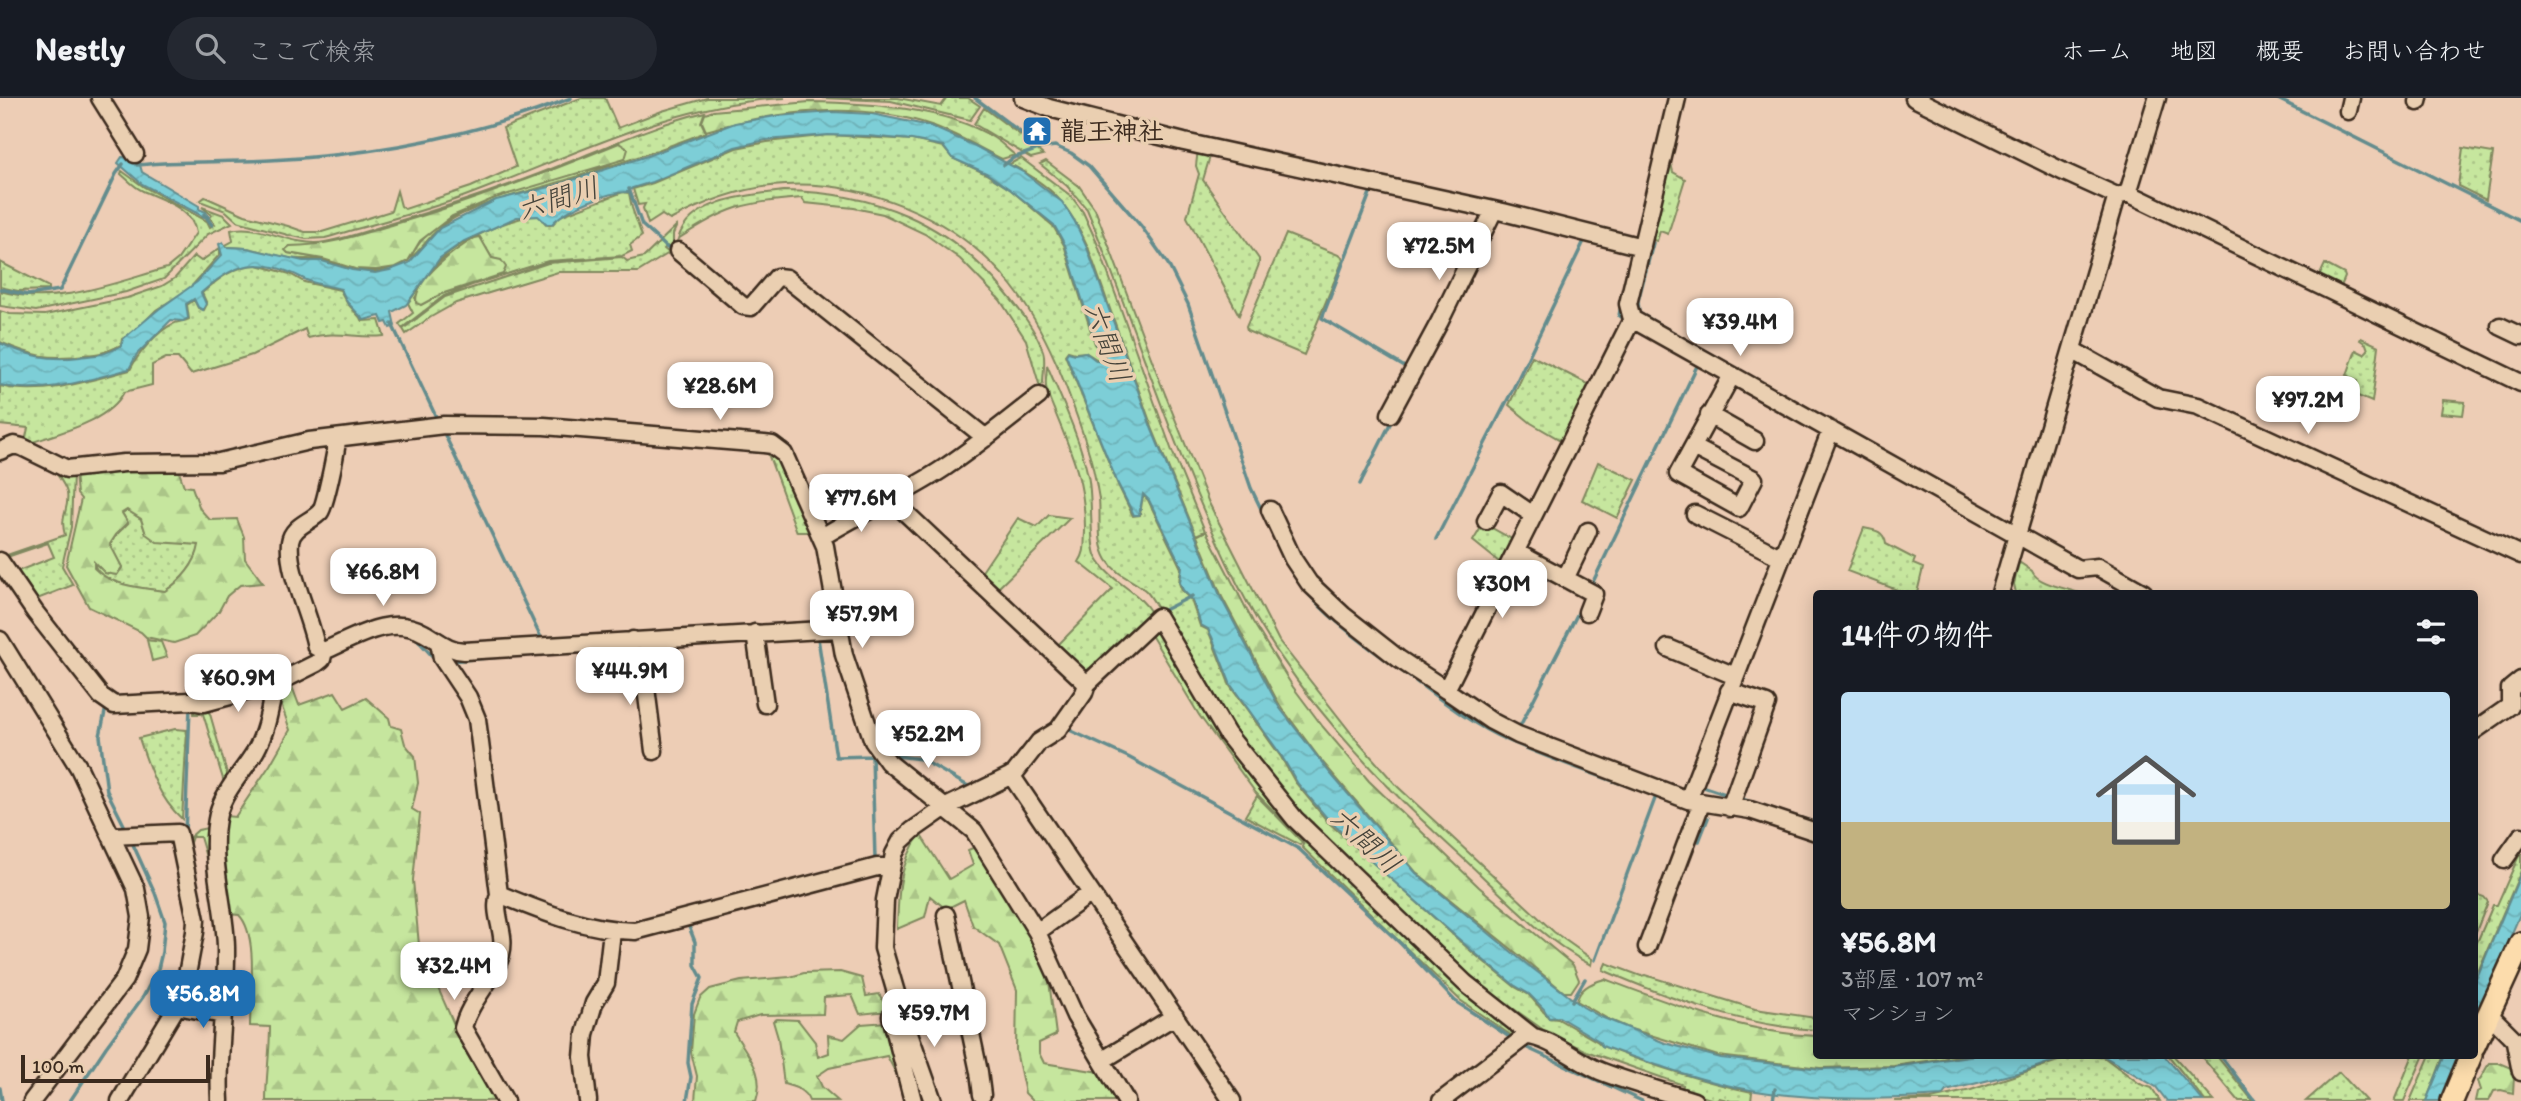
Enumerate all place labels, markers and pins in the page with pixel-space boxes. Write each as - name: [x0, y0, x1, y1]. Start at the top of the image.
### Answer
- temple icon: 龍王神社: [1020, 114, 1054, 148]
- place label: 龍王神社: [1060, 115, 1164, 147]
- pin: ¥72.5M: [1382, 222, 1496, 282]
- pin: ¥39.4M: [1683, 299, 1797, 358]
- pin: ¥28.6M: [663, 362, 777, 422]
- pin: ¥97.2M: [2251, 376, 2365, 436]
- pin: ¥77.6M: [804, 474, 918, 534]
- pin: ¥66.8M: [326, 548, 440, 608]
- pin: ¥30M: [1461, 560, 1543, 620]
- pin: ¥57.9M: [805, 590, 919, 650]
- pin: ¥44.9M: [573, 648, 687, 707]
- pin: ¥60.9M: [181, 654, 295, 714]
- pin: ¥52.2M: [871, 710, 985, 770]
- pin: ¥32.4M: [397, 942, 511, 1002]
- pin: ¥56.8M: [146, 970, 260, 1030]
- pin: ¥59.7M: [877, 990, 991, 1049]

